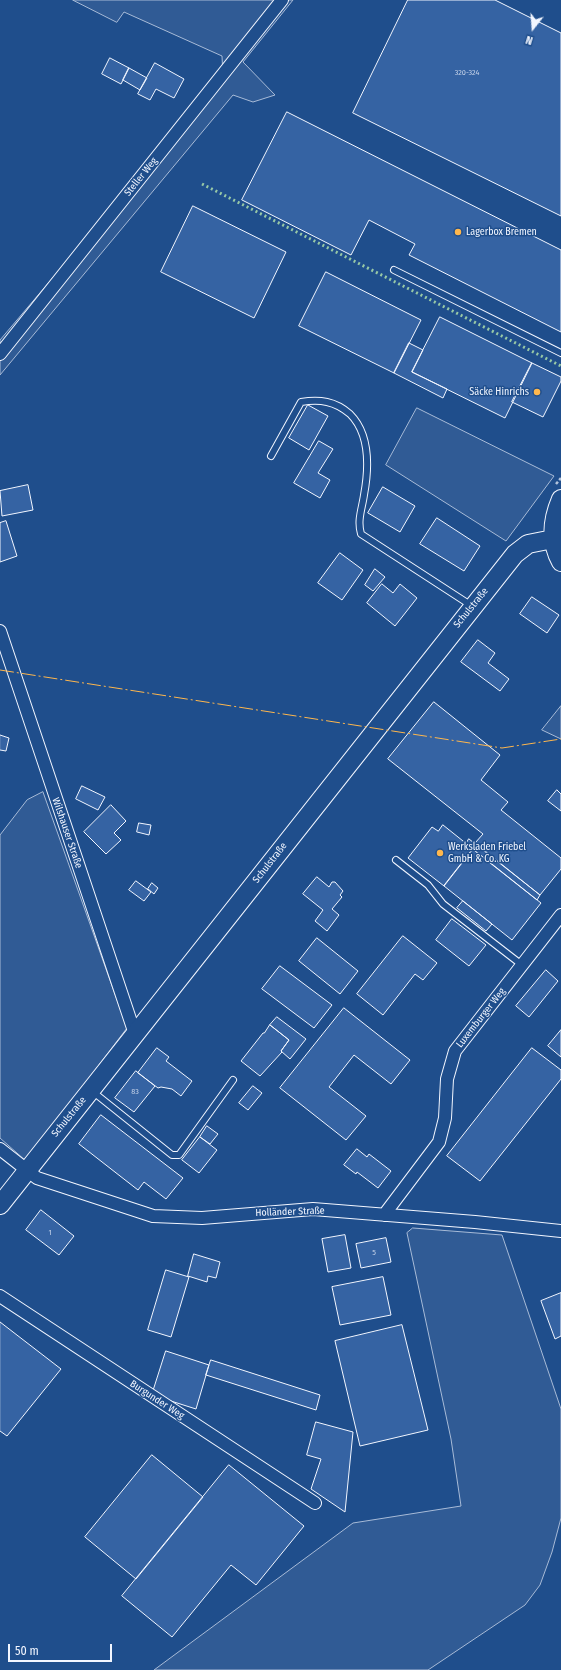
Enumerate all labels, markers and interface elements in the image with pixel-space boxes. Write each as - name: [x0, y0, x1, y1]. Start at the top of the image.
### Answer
- north arrow: [513, 8, 553, 48]
- text: N: [524, 33, 534, 47]
- house number: 320-324: [455, 68, 479, 78]
- street label: Steller Weg: [122, 155, 160, 199]
- place label: Lagerbox Bremen: [466, 226, 537, 238]
- marker: Lagerbox Bremen: [453, 227, 463, 237]
- place label: Säcke Hinrichs: [469, 386, 529, 398]
- marker: Säcke Hinrichs: [532, 387, 542, 397]
- street label: Schulstraße: [451, 585, 491, 631]
- street label: Wilshauser Straße: [49, 796, 85, 870]
- street label: Schulstraße: [250, 840, 290, 886]
- place label: Werksladen Friebel GmbH & Co. KG: [448, 841, 526, 864]
- marker: Werksladen Friebel GmbH & Co. KG: [435, 848, 445, 858]
- street label: Luxemburger Weg: [454, 986, 508, 1050]
- house number: 83: [131, 1087, 139, 1097]
- street label: Schulstraße: [49, 1094, 89, 1140]
- street label: Holländer Straße: [255, 1205, 325, 1219]
- house number: 1: [48, 1228, 52, 1238]
- house number: 5: [372, 1248, 376, 1258]
- street label: Burgunder Weg: [128, 1378, 186, 1422]
- scale bar: [10, 1636, 114, 1662]
- text: 50 m: [15, 1644, 39, 1658]

